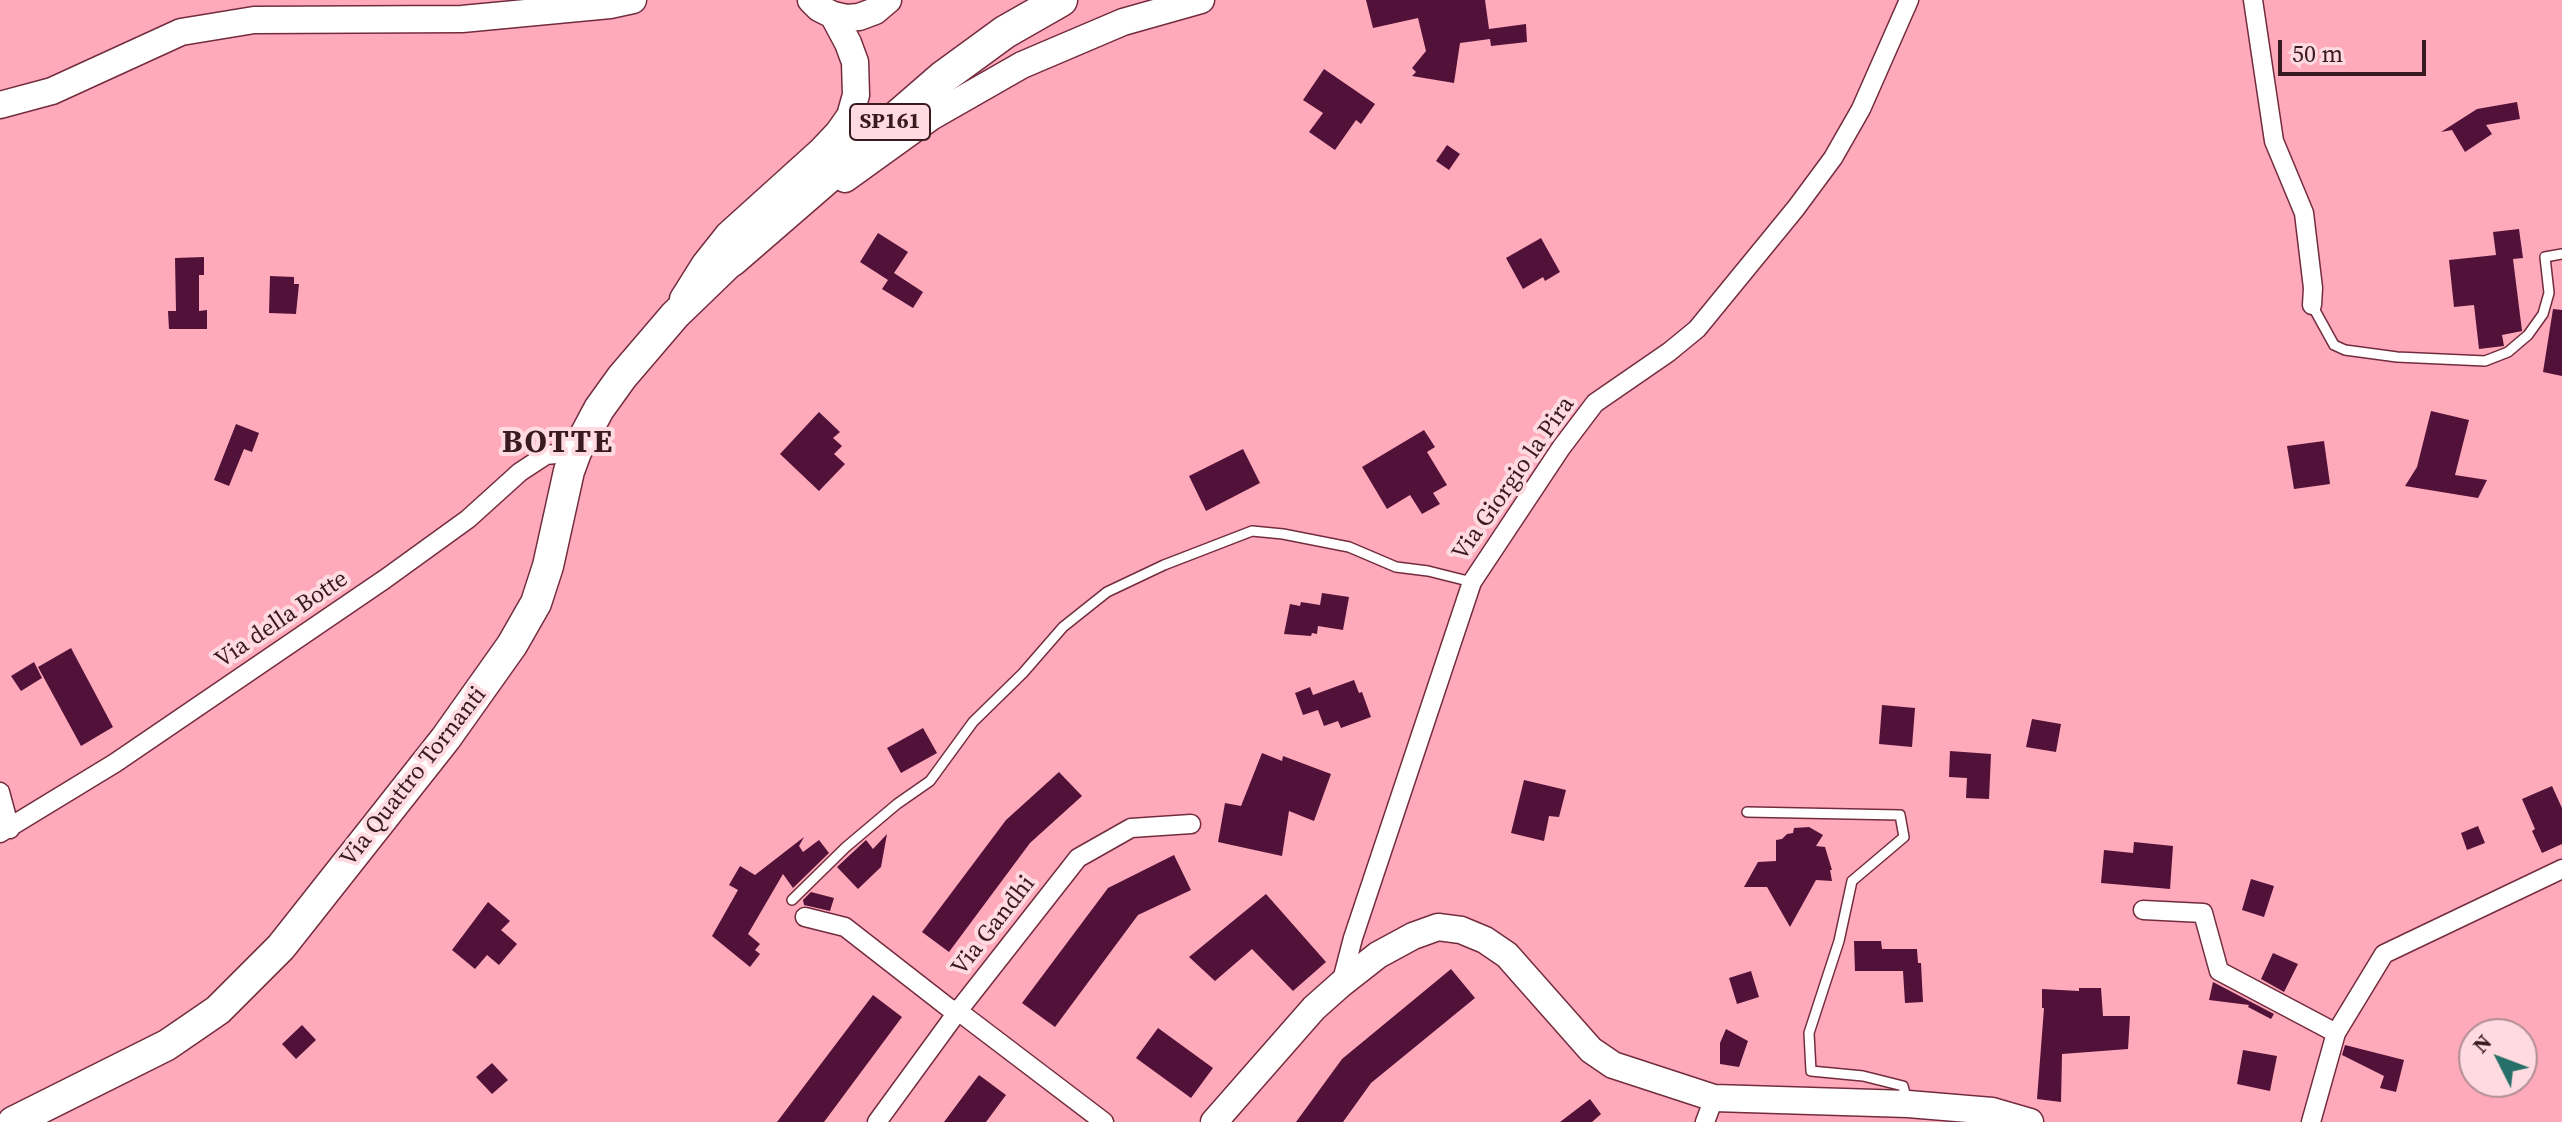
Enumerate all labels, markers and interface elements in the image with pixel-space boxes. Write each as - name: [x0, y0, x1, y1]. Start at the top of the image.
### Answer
- scale bar: [2282, 24, 2430, 74]
- text: 50 m: [2292, 37, 2343, 70]
- road number: SP161: [850, 104, 930, 140]
- street label: Via Giorgio la Pira: [1447, 391, 1581, 567]
- district label: BOTTE: [502, 425, 614, 463]
- street label: Via della Botte: [210, 565, 354, 675]
- street label: Via Quattro Tornanti: [335, 681, 493, 873]
- street label: Via Gandhi: [946, 870, 1042, 982]
- north arrow: [2458, 1018, 2538, 1098]
- text: N: [2465, 1027, 2498, 1059]

